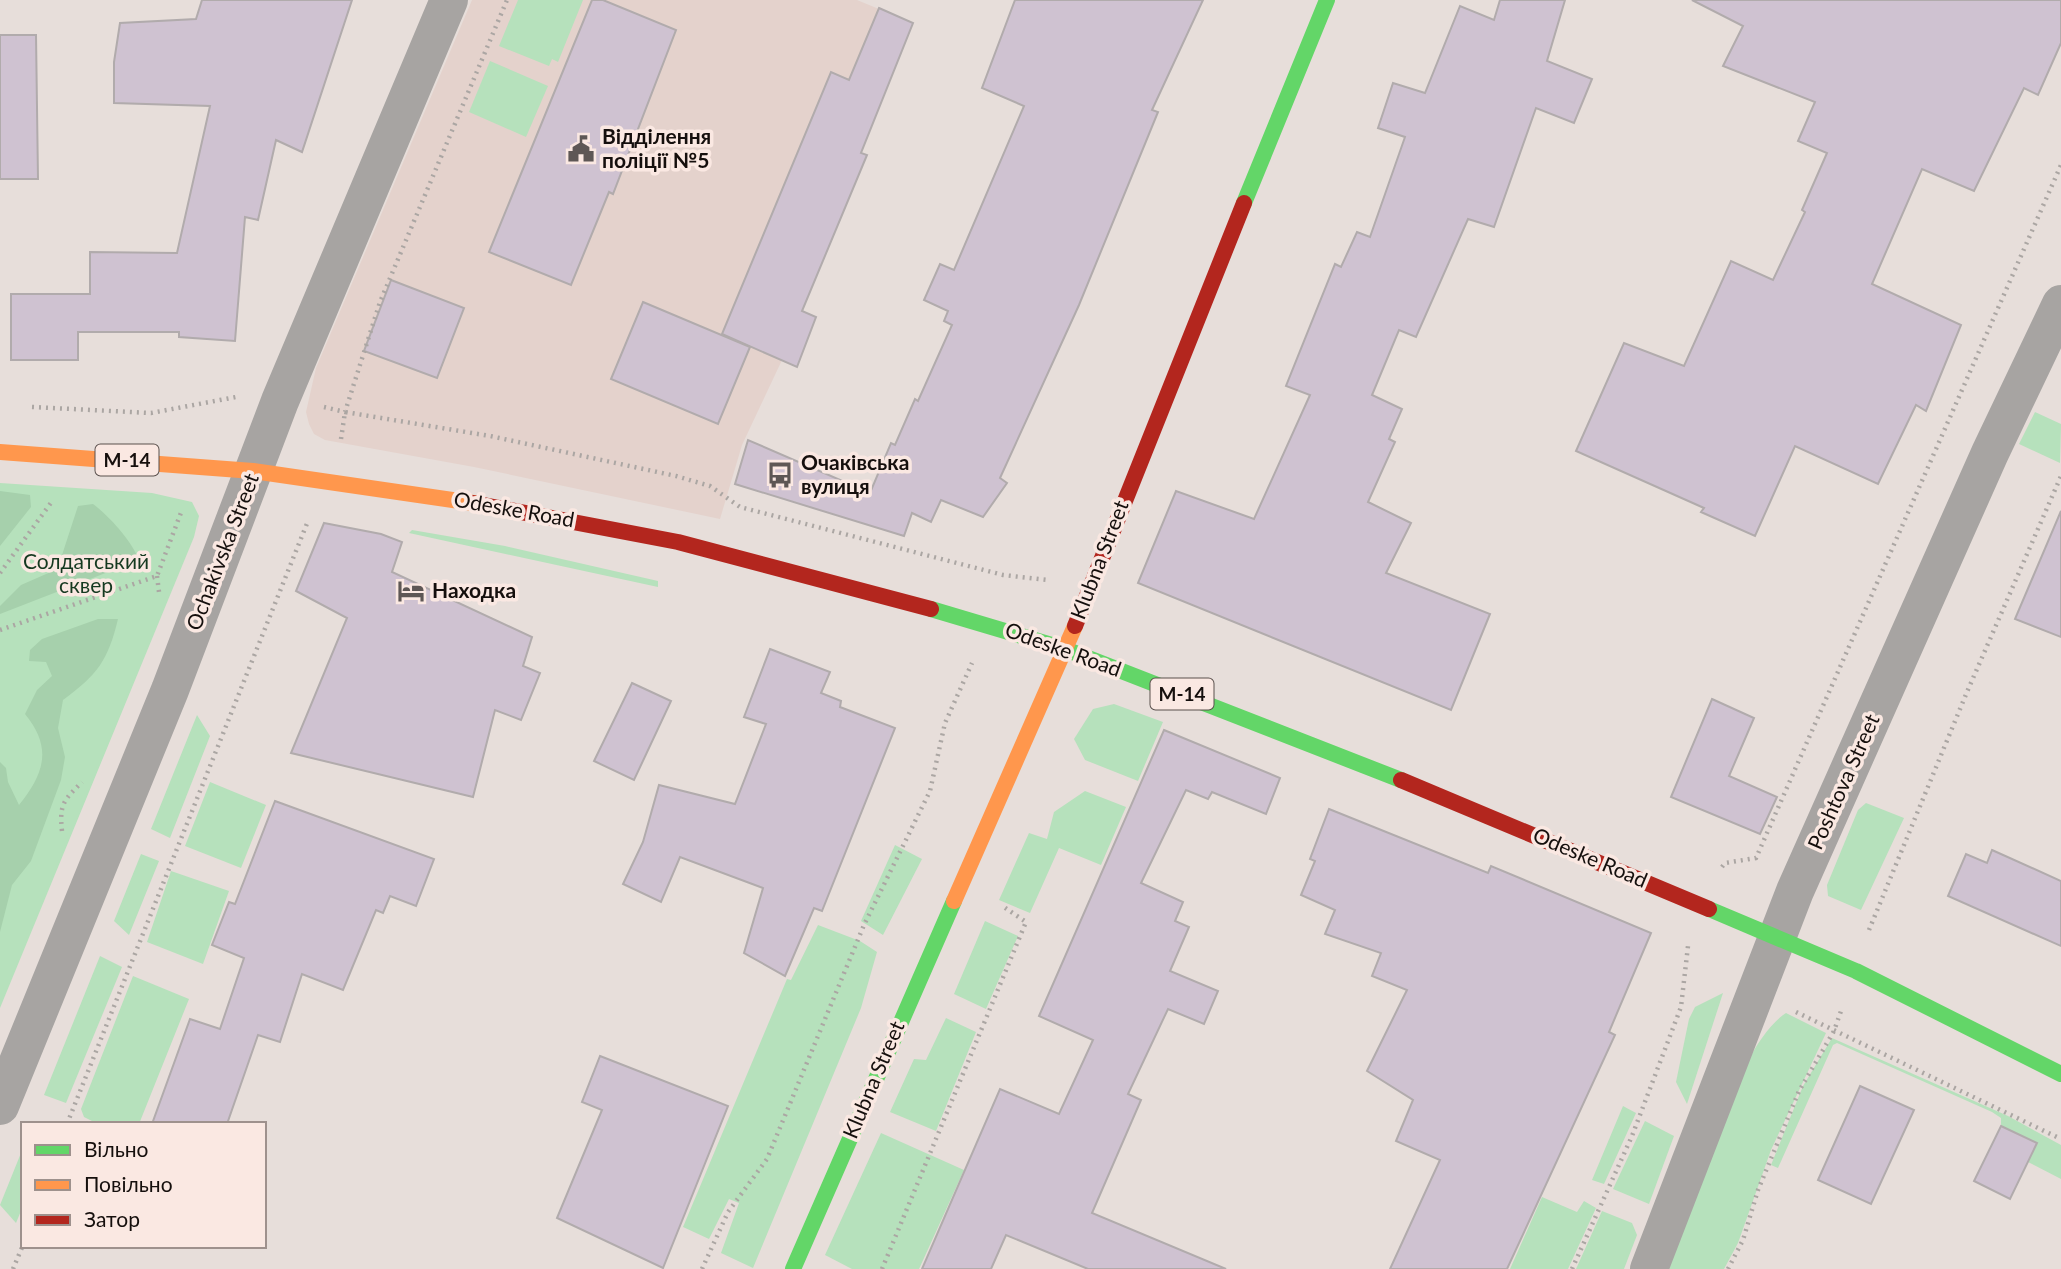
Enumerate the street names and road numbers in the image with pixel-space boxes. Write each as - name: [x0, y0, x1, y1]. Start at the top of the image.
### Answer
- road number: М-14: [96, 444, 158, 475]
- street label: Ochakivska Street: [180, 469, 263, 633]
- street label: Odeske Road: [452, 486, 576, 531]
- street label: Klubna Street: [1065, 496, 1133, 622]
- street label: Odeske Road: [1002, 616, 1125, 681]
- road number: М-14: [1150, 678, 1214, 709]
- street label: Poshtova Street: [1802, 709, 1884, 853]
- street label: Odeske Road: [1530, 821, 1651, 892]
- street label: Klubna Street: [837, 1016, 909, 1142]

